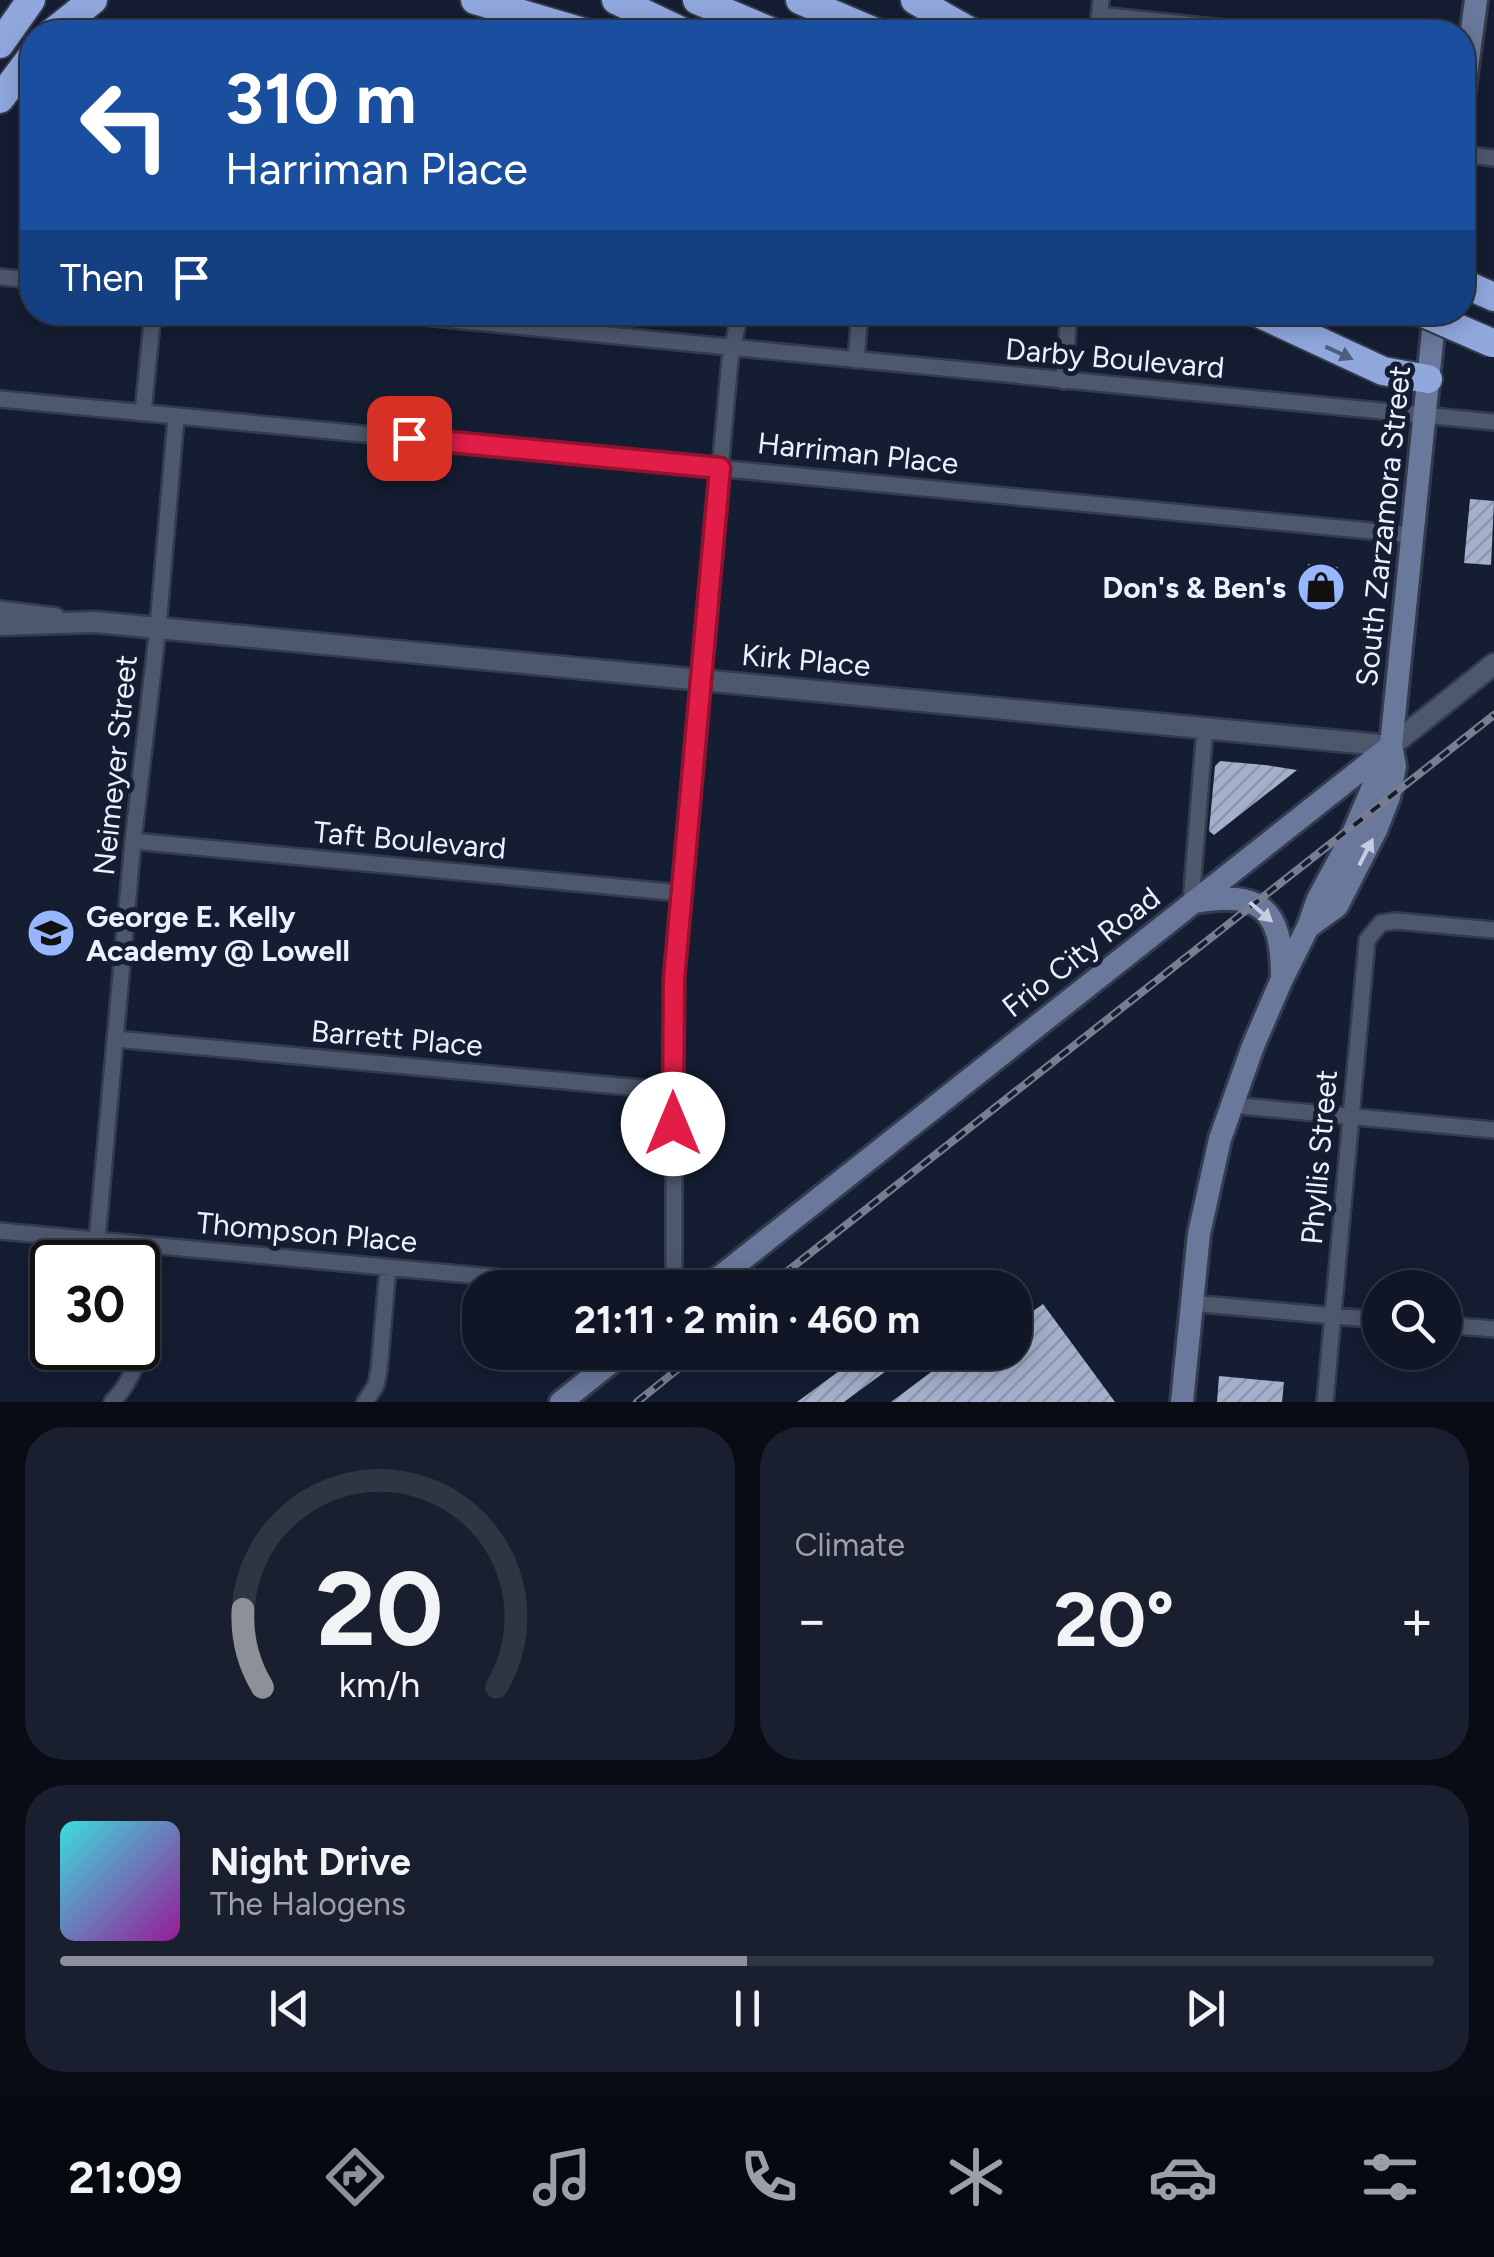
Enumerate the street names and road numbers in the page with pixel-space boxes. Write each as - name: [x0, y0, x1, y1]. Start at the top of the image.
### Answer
- street label: Darby Boulevard: [1004, 330, 1226, 386]
- street label: South Zarzamora Street: [1348, 364, 1418, 688]
- street label: Harriman Place: [756, 424, 960, 482]
- street label: Kirk Place: [740, 636, 872, 684]
- street label: Neimeyer Street: [85, 653, 145, 877]
- street label: Taft Boulevard: [312, 813, 508, 867]
- street label: Frio City Road: [995, 879, 1167, 1025]
- street label: Barrett Place: [310, 1012, 484, 1064]
- street label: Phyllis Street: [1293, 1068, 1345, 1246]
- street label: Thompson Place: [195, 1204, 419, 1260]

